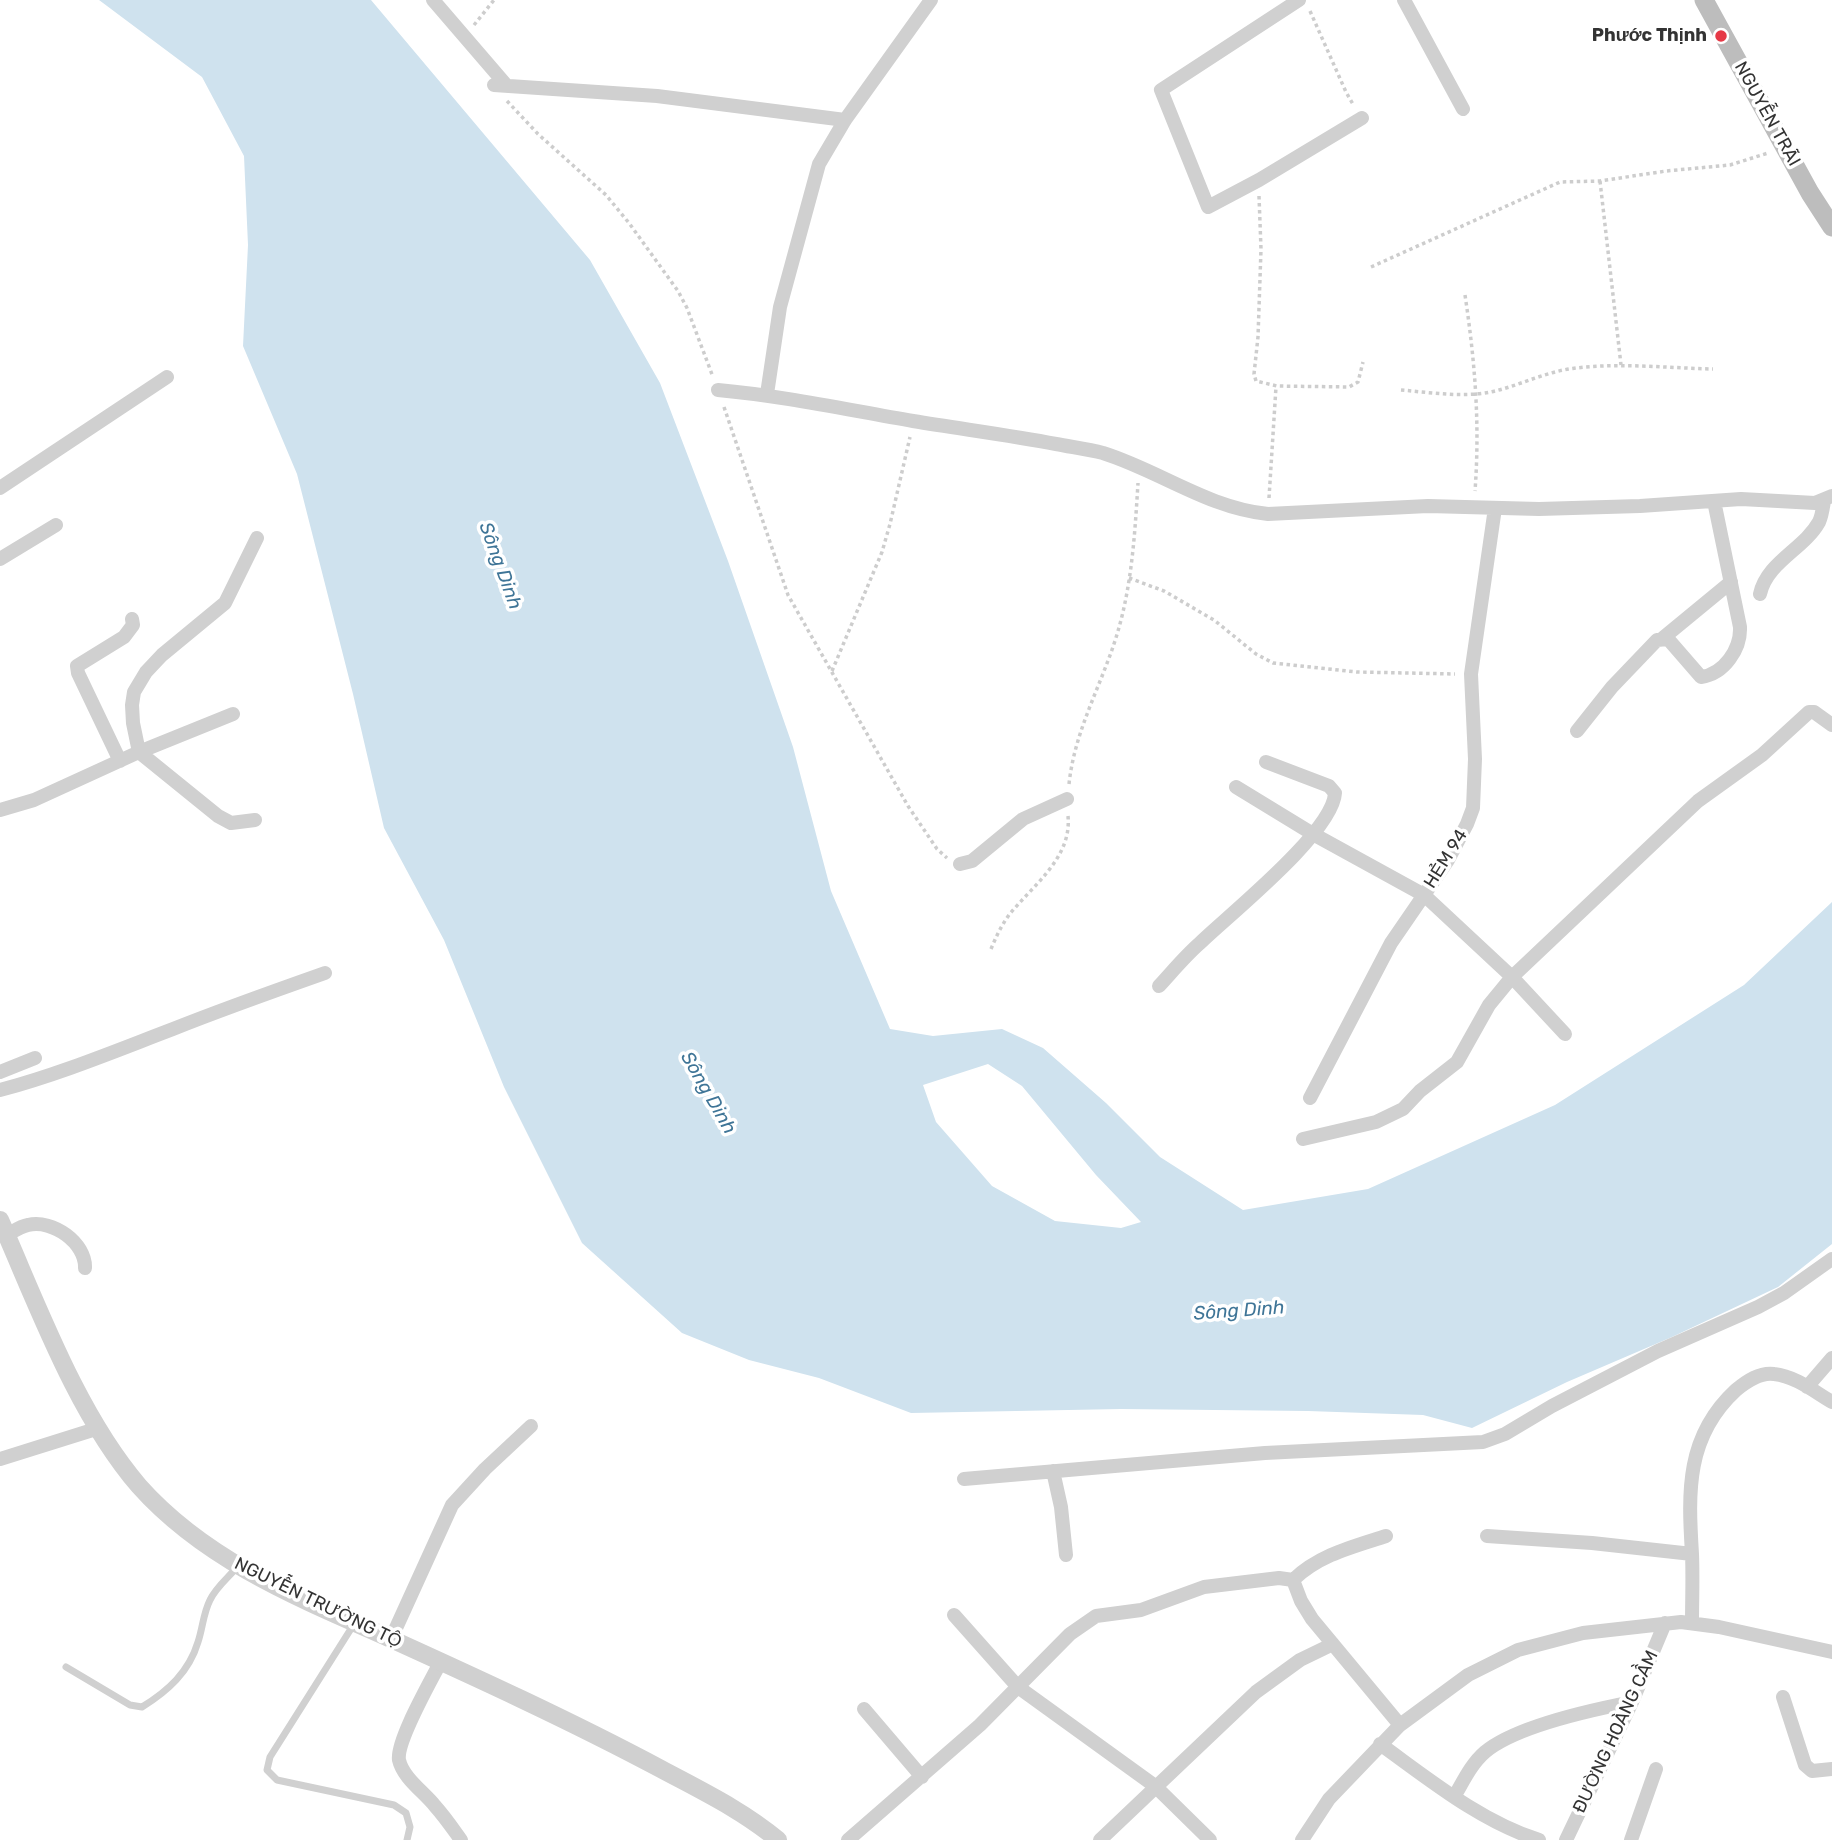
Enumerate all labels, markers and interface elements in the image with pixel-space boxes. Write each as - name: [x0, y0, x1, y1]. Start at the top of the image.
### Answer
- place label: Phước Thịnh: [1592, 25, 1707, 47]
- marker: Phước Thịnh: [1713, 28, 1729, 44]
- street label: NGUYỄN TRÃI: [1729, 58, 1805, 170]
- water label: Sông Dinh: [474, 519, 526, 613]
- street label: HẺM 94: [1420, 826, 1472, 892]
- water label: Sông Dinh: [675, 1048, 741, 1138]
- water label: Sông Dinh: [1193, 1296, 1285, 1326]
- street label: NGUYỄN TRƯỜNG TỘ: [231, 1553, 405, 1653]
- street label: ĐƯỜNG HOÀNG CẦM: [1569, 1647, 1663, 1817]

